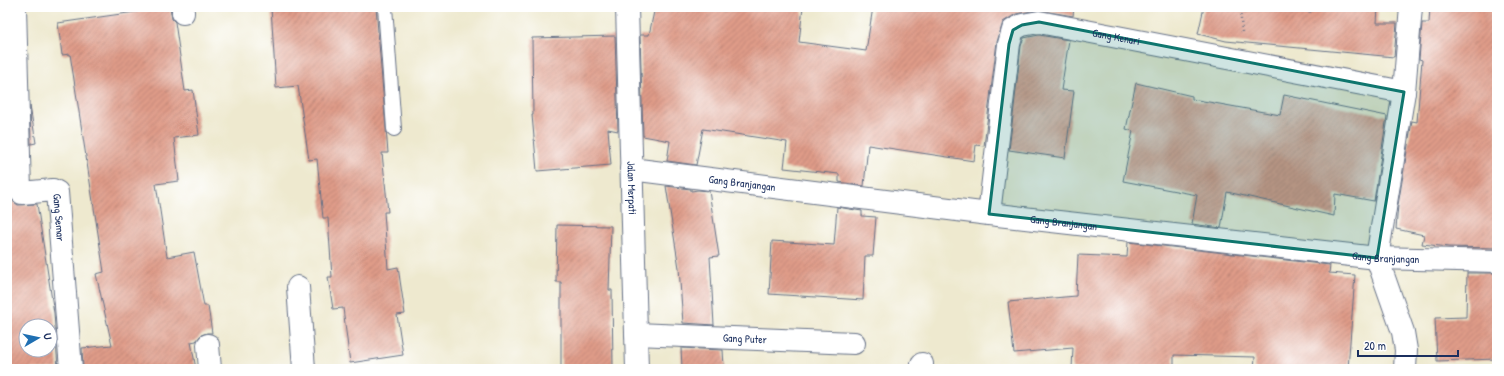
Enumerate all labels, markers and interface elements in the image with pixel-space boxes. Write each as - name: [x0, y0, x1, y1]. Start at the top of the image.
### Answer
- street label: Gang Kenari: [1091, 25, 1141, 48]
- street label: Jalan Merpati: [624, 161, 640, 215]
- street label: Gang Branjangan: [708, 172, 776, 194]
- street label: Gang Semar: [50, 193, 68, 242]
- street label: Gang Branjangan: [1030, 212, 1098, 233]
- street label: Gang Branjangan: [1351, 248, 1419, 266]
- north arrow: [18, 318, 58, 358]
- street label: Gang Puter: [723, 331, 768, 346]
- text: U: [40, 332, 55, 341]
- scale bar: [1358, 332, 1458, 358]
- text: 20 m: [1364, 337, 1386, 354]

